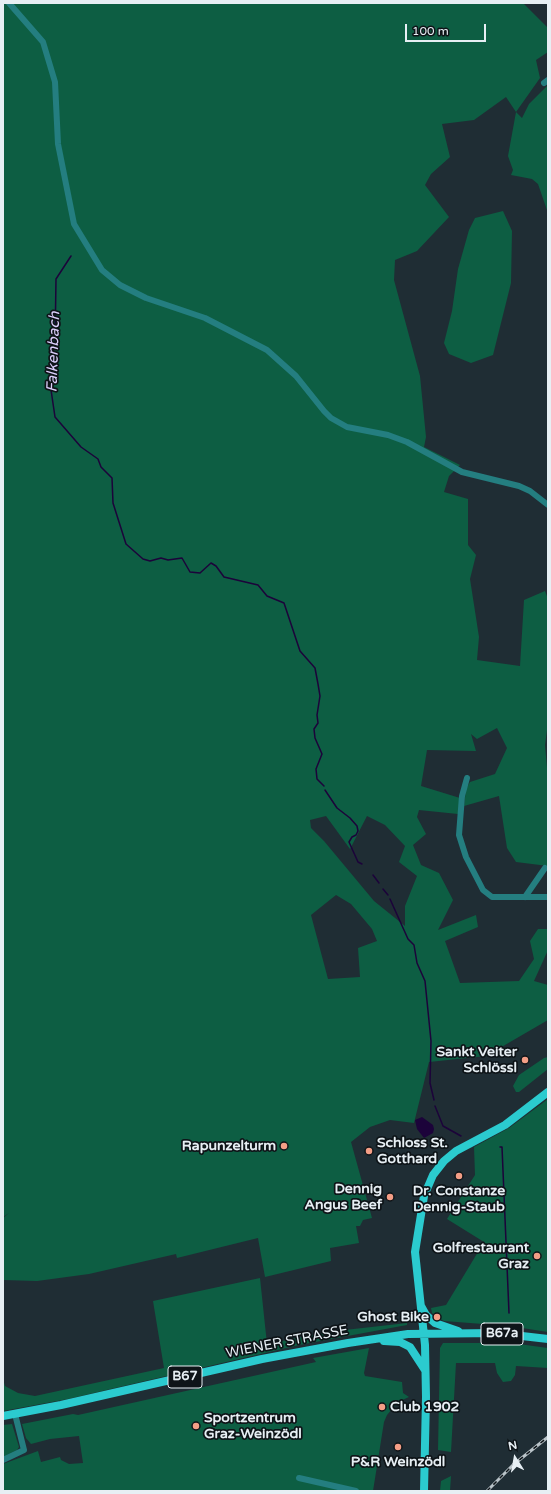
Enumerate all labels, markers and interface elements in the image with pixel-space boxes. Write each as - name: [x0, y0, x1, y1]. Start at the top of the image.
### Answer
- scale bar: [407, 16, 488, 42]
- text: 100 m: [412, 24, 449, 38]
- water label: Falkenbach: [44, 311, 64, 393]
- place label: Sankt Veiter Schlössl: [436, 1044, 517, 1076]
- marker: Sankt Veiter Schlössl: [520, 1055, 530, 1065]
- place label: Schloss St. Gotthard: [377, 1135, 448, 1168]
- place label: Rapunzelturm: [182, 1138, 276, 1154]
- marker: Rapunzelturm: [279, 1141, 289, 1151]
- marker: Schloss St. Gotthard: [364, 1146, 374, 1156]
- marker: Dr. Constanze Dennig-Staub: [454, 1171, 464, 1181]
- place label: Dennig Angus Beef: [305, 1181, 382, 1214]
- place label: Dr. Constanze Dennig-Staub: [413, 1183, 505, 1216]
- marker: Dennig Angus Beef: [385, 1192, 395, 1202]
- place label: Golfrestaurant Graz: [433, 1240, 529, 1272]
- marker: Golfrestaurant Graz: [532, 1251, 542, 1261]
- place label: Ghost Bike: [357, 1309, 429, 1325]
- marker: Ghost Bike: [432, 1312, 442, 1322]
- street label: WIENER STRASSE: [224, 1322, 350, 1362]
- road number: B67a: [481, 1323, 523, 1345]
- road number: B67: [168, 1366, 202, 1388]
- place label: Club 1902: [390, 1399, 459, 1415]
- marker: Club 1902: [377, 1402, 387, 1412]
- place label: Sportzentrum Graz-Weinzödl: [204, 1410, 302, 1442]
- marker: Sportzentrum Graz-Weinzödl: [191, 1421, 201, 1431]
- north arrow: [495, 1438, 535, 1478]
- text: N: [507, 1439, 518, 1453]
- marker: P&R Weinzödl: [393, 1442, 403, 1452]
- place label: P&R Weinzödl: [351, 1454, 445, 1470]

